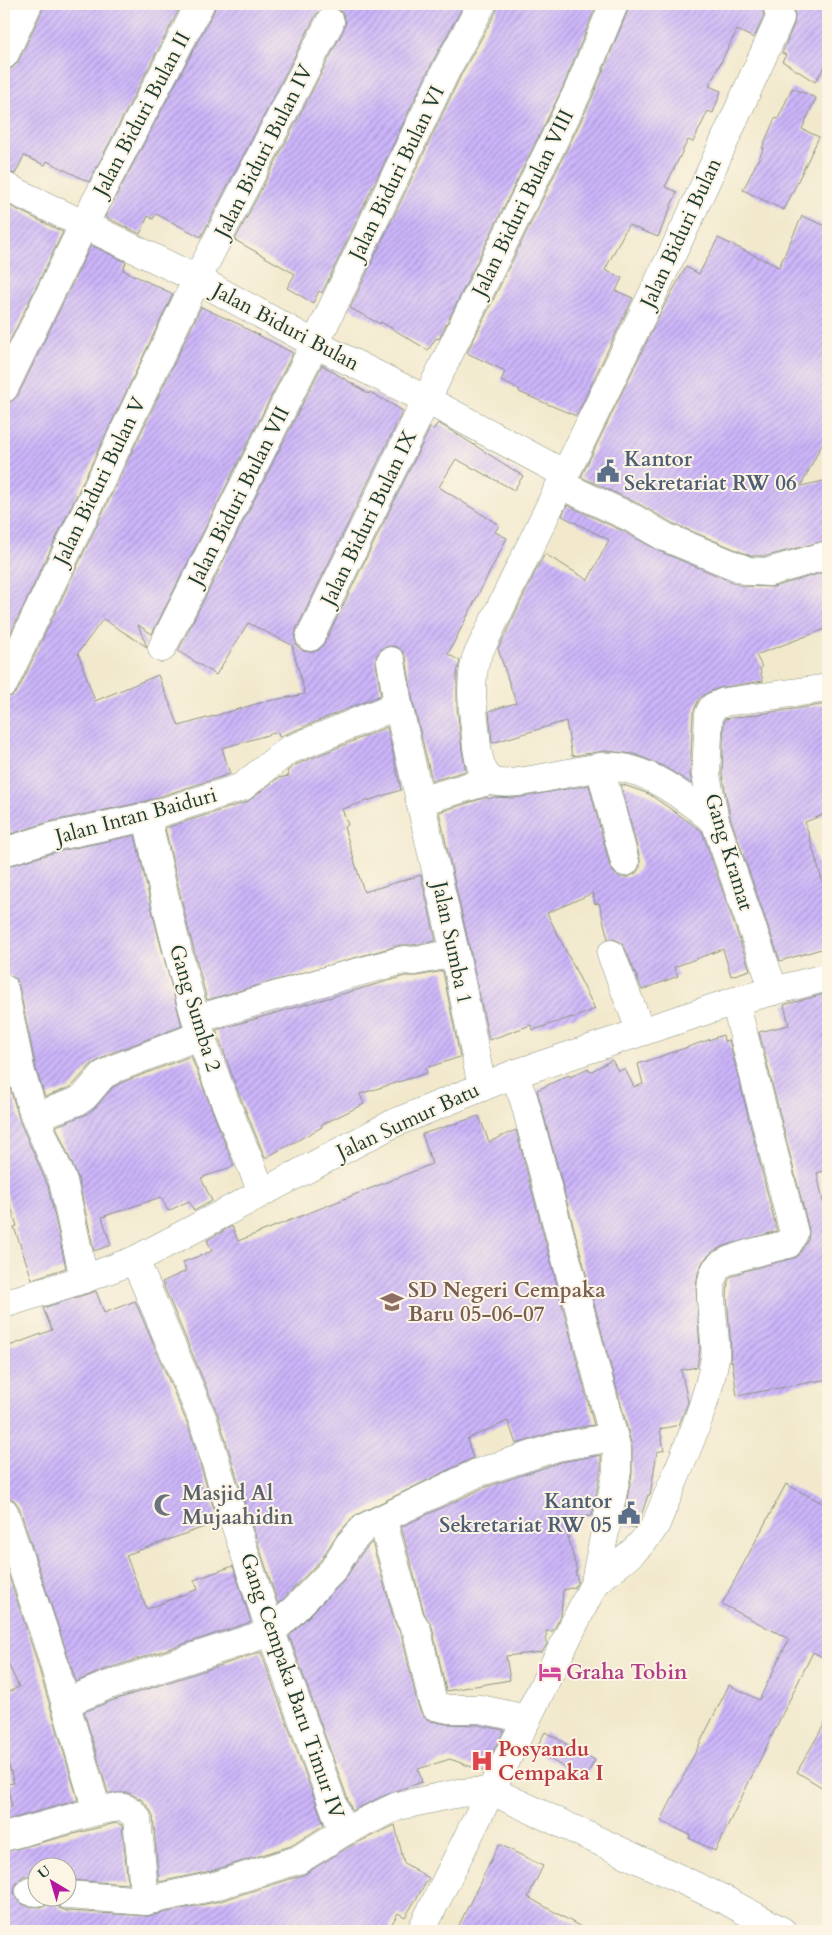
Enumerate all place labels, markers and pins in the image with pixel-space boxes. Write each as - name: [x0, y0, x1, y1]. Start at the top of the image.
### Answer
- place label: Kantor Sekretariat RW 06: [624, 445, 797, 498]
- public building icon: Kantor Sekretariat RW 06: [595, 458, 621, 484]
- place label: SD Negeri Cempaka Baru 05-06-07: [408, 1276, 606, 1329]
- school or university icon: SD Negeri Cempaka Baru 05-06-07: [379, 1289, 405, 1315]
- place label: Masjid Al Mujaahidin: [182, 1479, 294, 1532]
- place label: Kantor Sekretariat RW 05: [439, 1487, 613, 1540]
- mosque icon: Masjid Al Mujaahidin: [152, 1492, 178, 1518]
- public building icon: Kantor Sekretariat RW 05: [616, 1500, 642, 1526]
- place label: Graha Tobin: [566, 1658, 688, 1687]
- hotel icon: Graha Tobin: [537, 1659, 563, 1685]
- place label: Posyandu Cempaka I: [498, 1735, 604, 1788]
- hospital icon: Posyandu Cempaka I: [469, 1748, 495, 1774]

